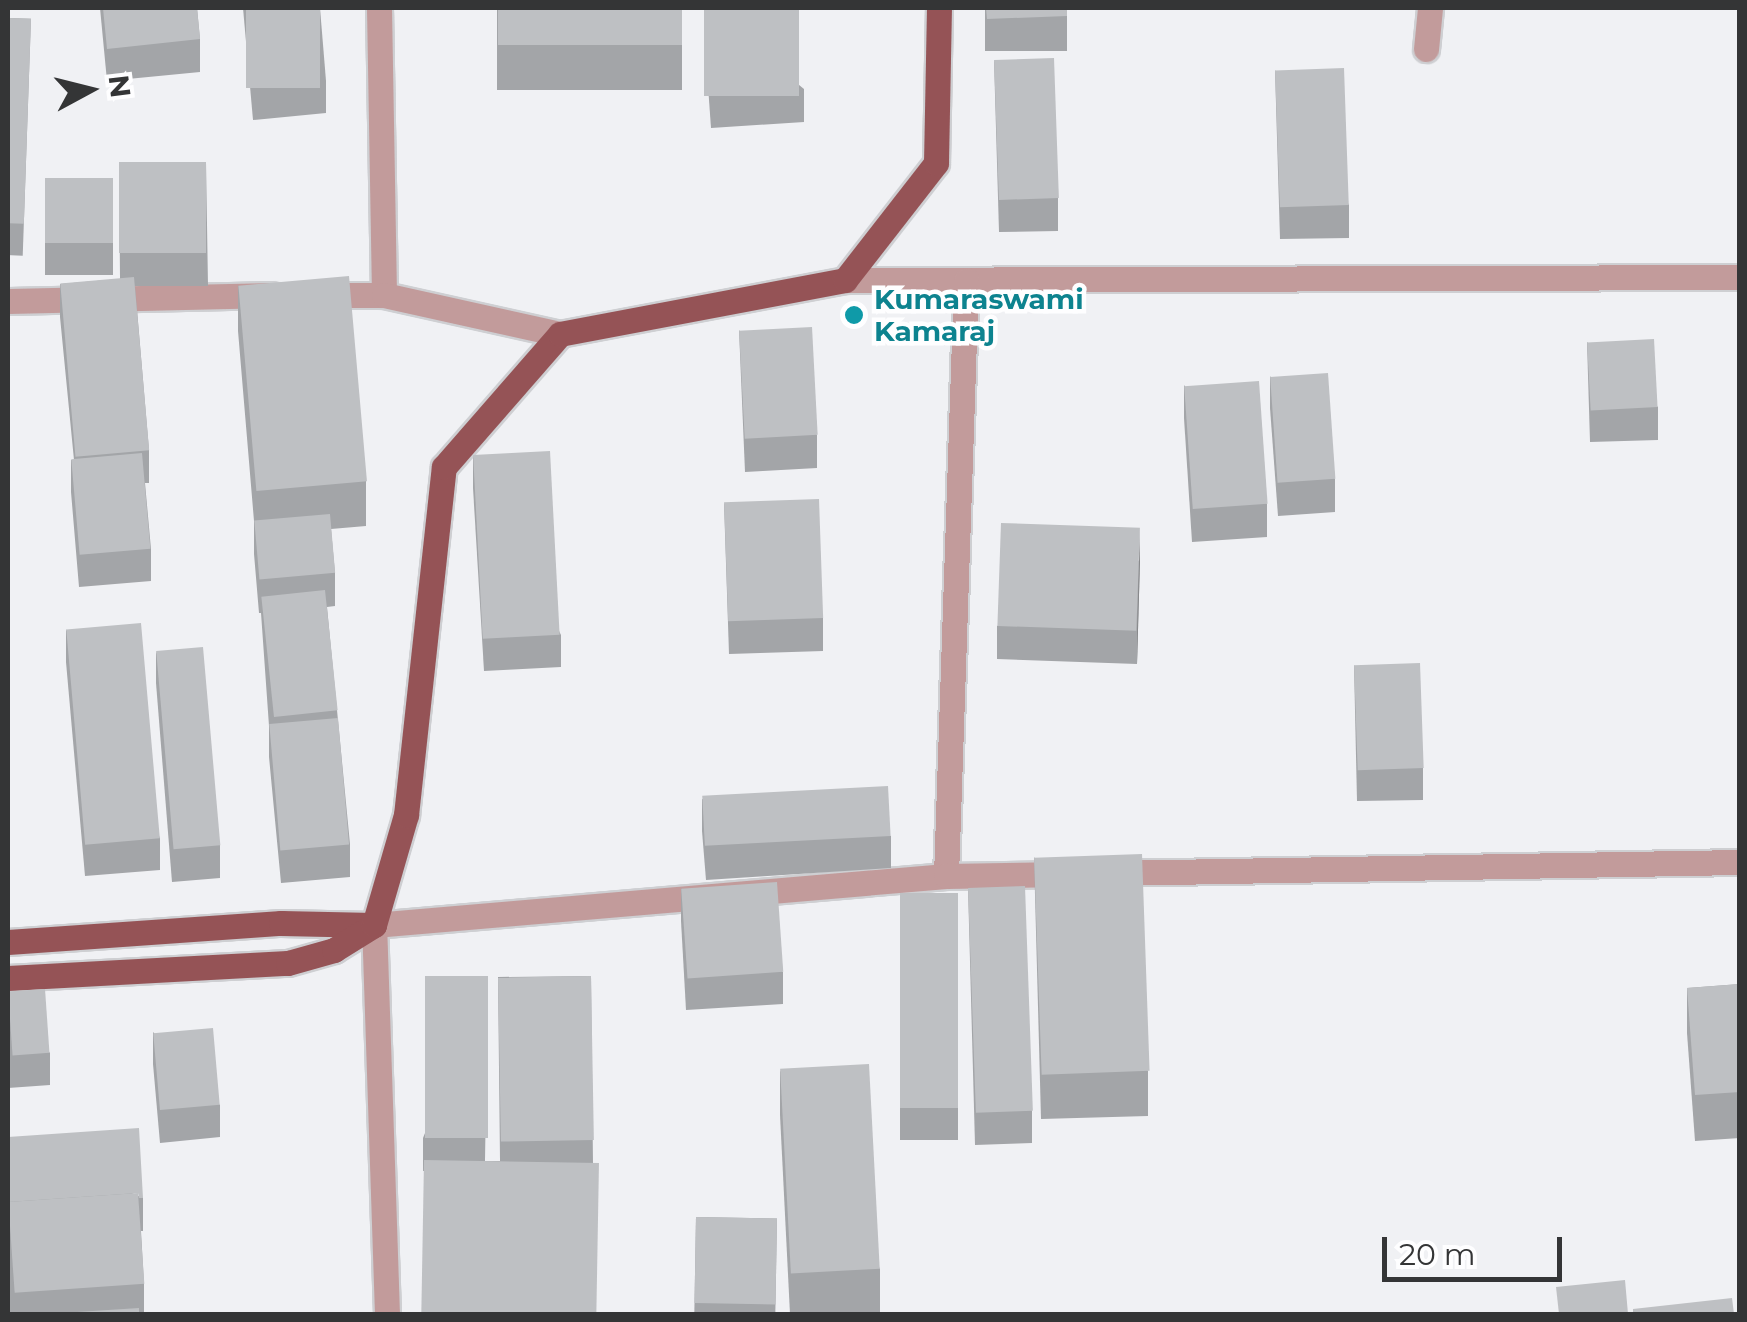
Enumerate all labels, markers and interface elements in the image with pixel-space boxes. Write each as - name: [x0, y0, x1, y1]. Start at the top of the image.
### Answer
- north arrow: [40, 40, 140, 140]
- text: N: [102, 73, 138, 100]
- place label: Kumaraswami Kamaraj: [874, 282, 1084, 348]
- marker: Kumaraswami Kamaraj: [843, 304, 865, 326]
- scale bar: [1387, 1217, 1567, 1279]
- text: 20 m: [1399, 1236, 1476, 1273]

